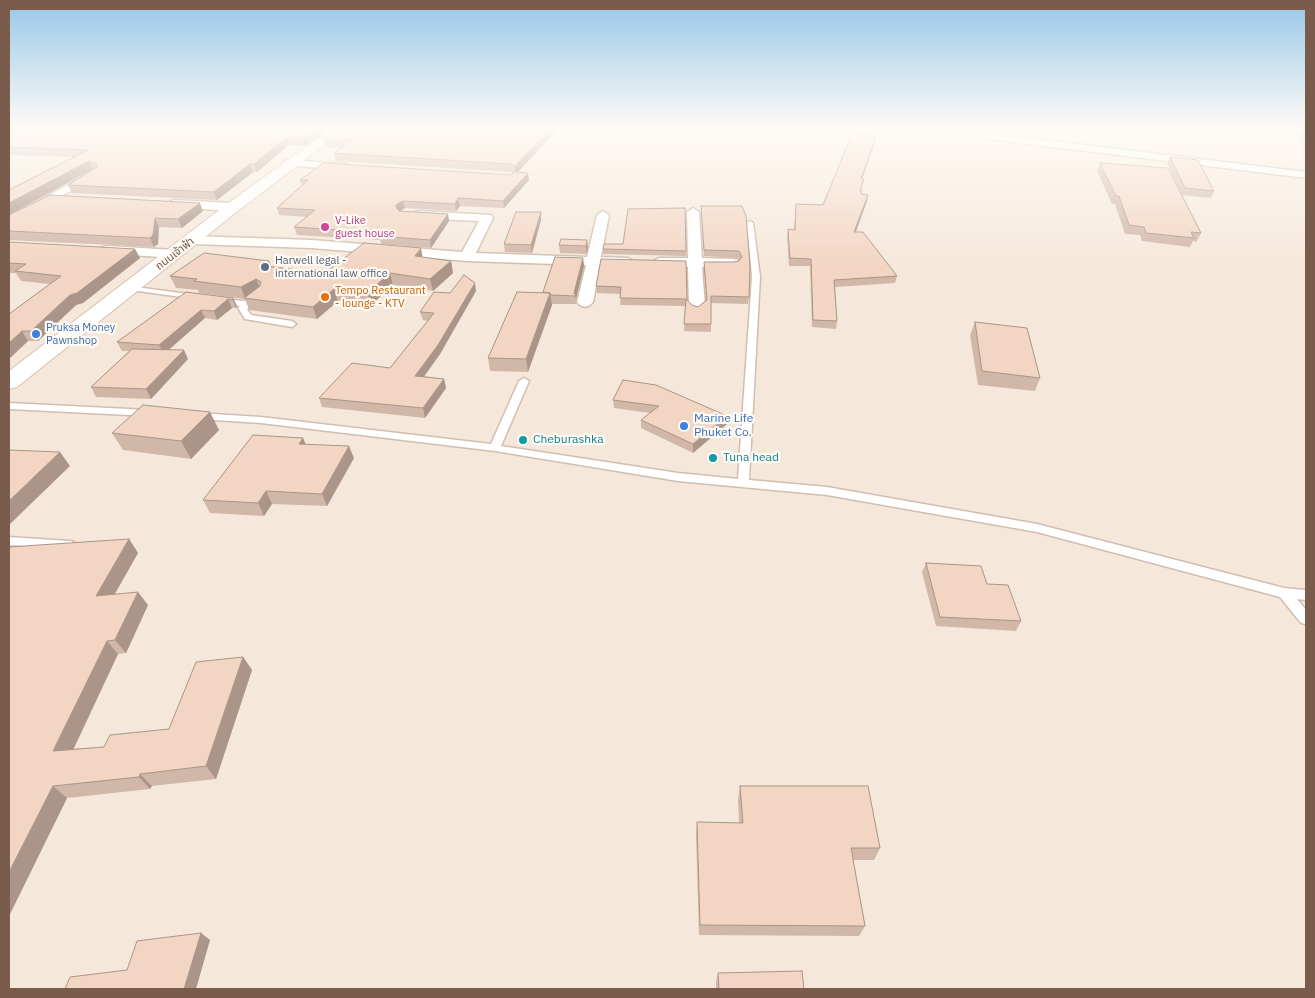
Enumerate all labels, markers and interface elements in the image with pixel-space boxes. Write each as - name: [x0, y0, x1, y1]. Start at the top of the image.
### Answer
- place label: V-Like guest house: [335, 214, 395, 240]
- marker: V-Like guest house: [319, 221, 331, 233]
- street label: ถนนเจ้าฟ้า: [153, 235, 197, 273]
- place label: Harwell legal - international law office: [275, 254, 388, 280]
- marker: Harwell legal - international law office: [259, 261, 271, 273]
- place label: Tempo Restaurant - lounge - KTV: [335, 284, 426, 310]
- marker: Tempo Restaurant - lounge - KTV: [319, 291, 331, 303]
- place label: Pruksa Money Pawnshop: [46, 321, 115, 347]
- marker: Pruksa Money Pawnshop: [30, 328, 42, 340]
- place label: Marine Life Phuket Co.: [694, 412, 753, 440]
- marker: Marine Life Phuket Co.: [678, 420, 690, 432]
- place label: Cheburashka: [533, 433, 604, 447]
- marker: Cheburashka: [517, 434, 529, 446]
- place label: Tuna head: [723, 451, 779, 465]
- marker: Tuna head: [707, 452, 719, 464]

